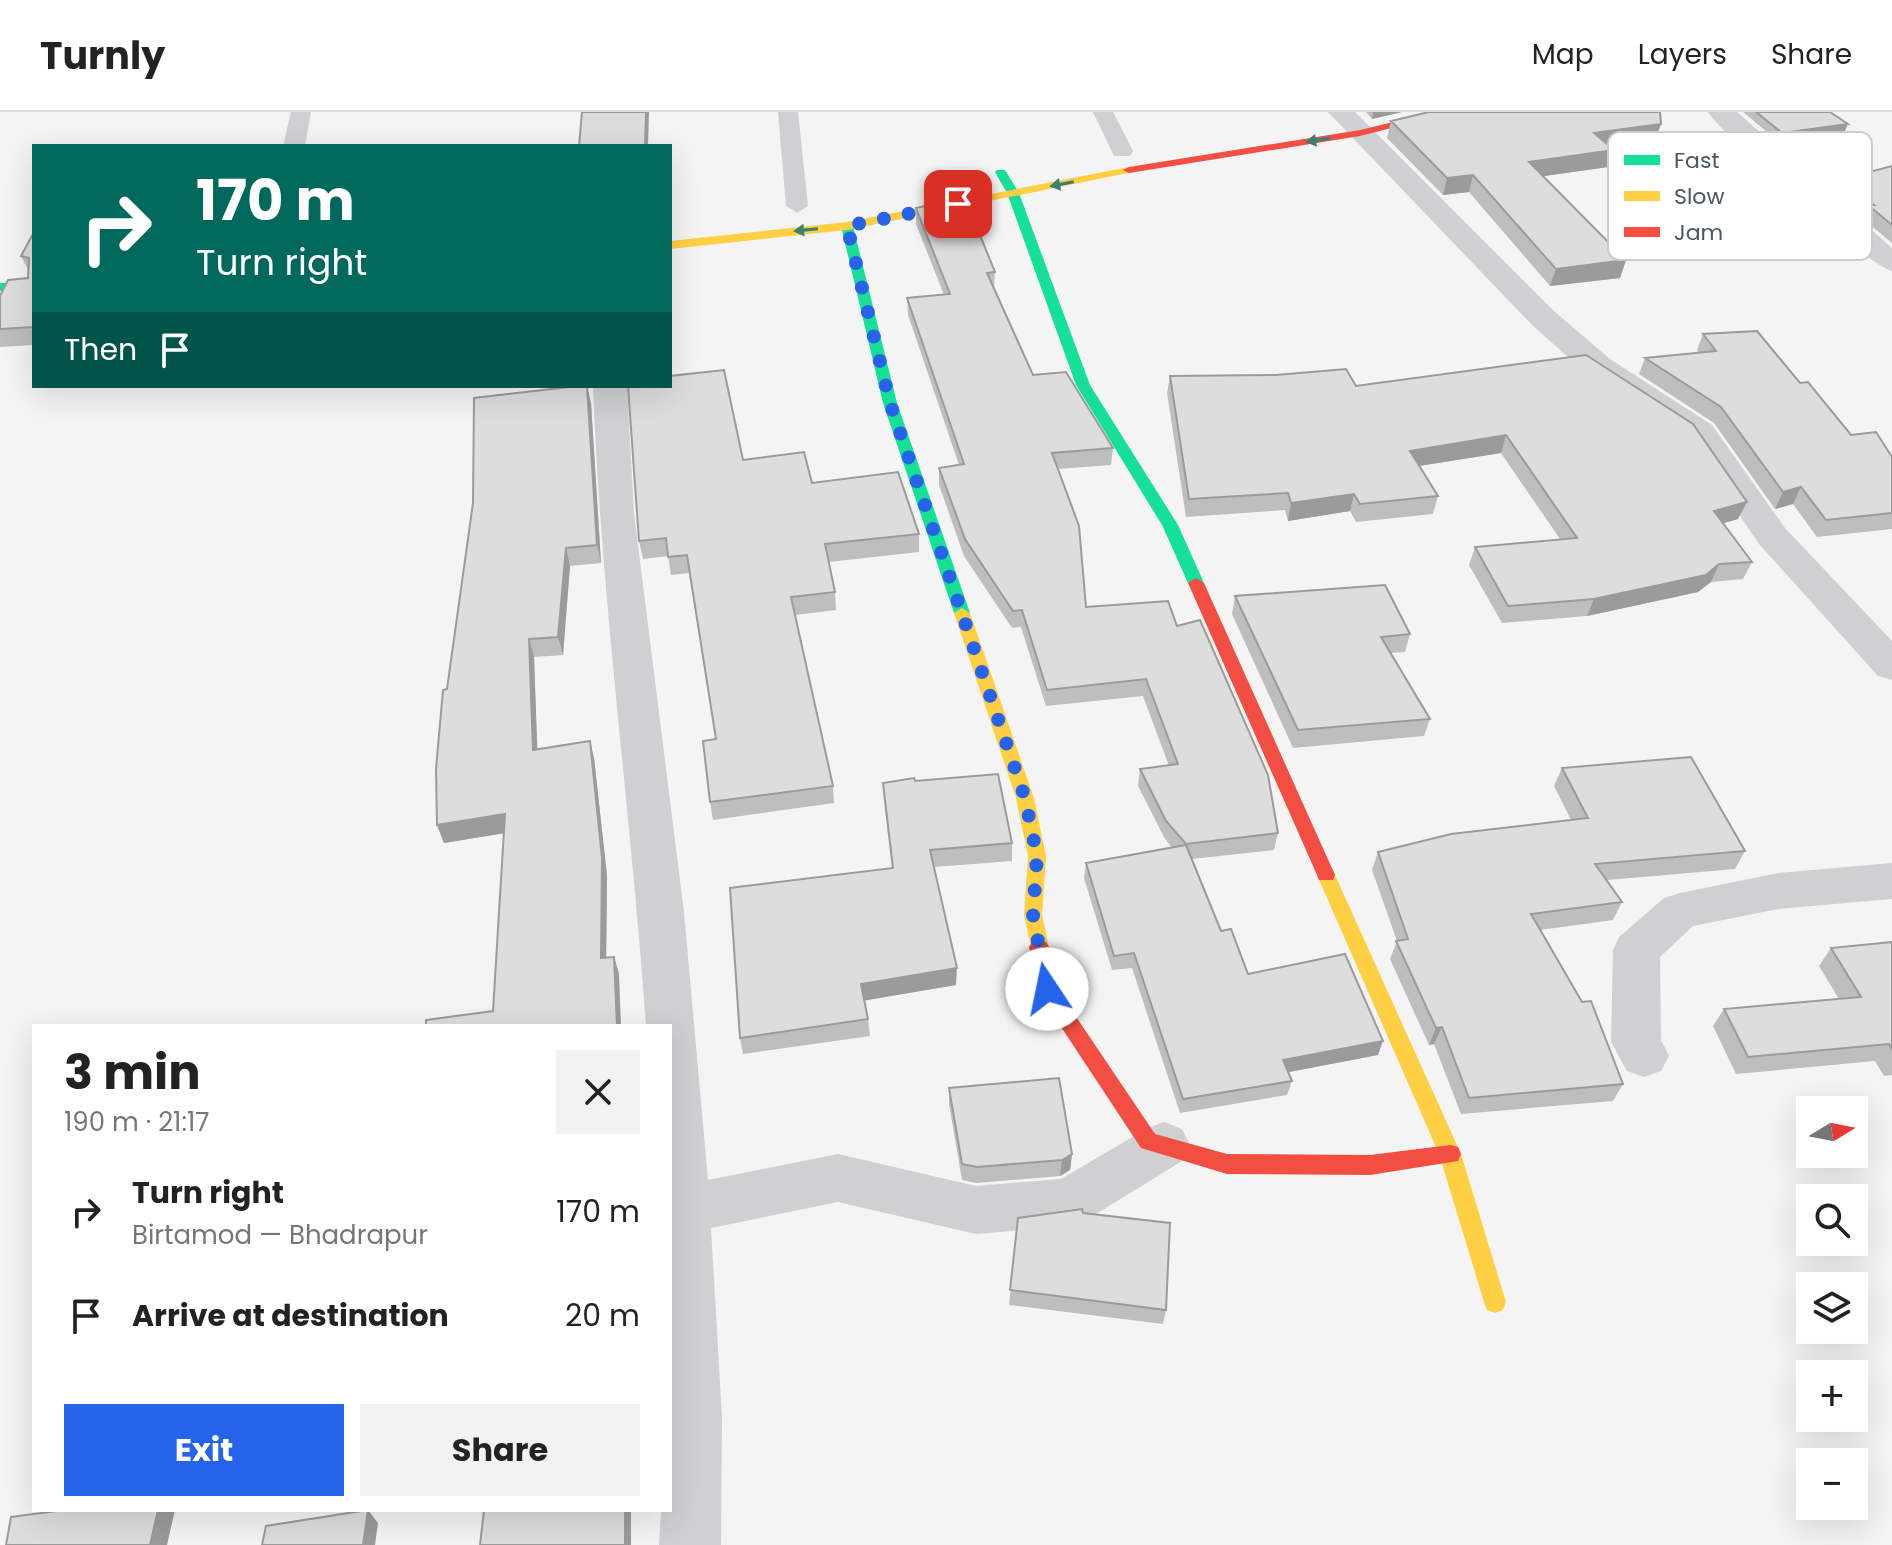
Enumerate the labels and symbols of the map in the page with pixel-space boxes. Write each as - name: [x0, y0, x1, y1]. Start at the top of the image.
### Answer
- legend: [1608, 132, 1872, 260]
- one-way arrow: [1305, 134, 1330, 147]
- text: Fast: [1674, 145, 1719, 176]
- pin: [924, 170, 992, 238]
- one-way arrow: [1049, 178, 1074, 190]
- text: Slow: [1674, 181, 1724, 212]
- text: Jam: [1674, 217, 1723, 248]
- one-way arrow: [793, 224, 818, 237]
- position arrow: [1005, 947, 1089, 1031]
- north arrow: [1796, 1096, 1868, 1168]

